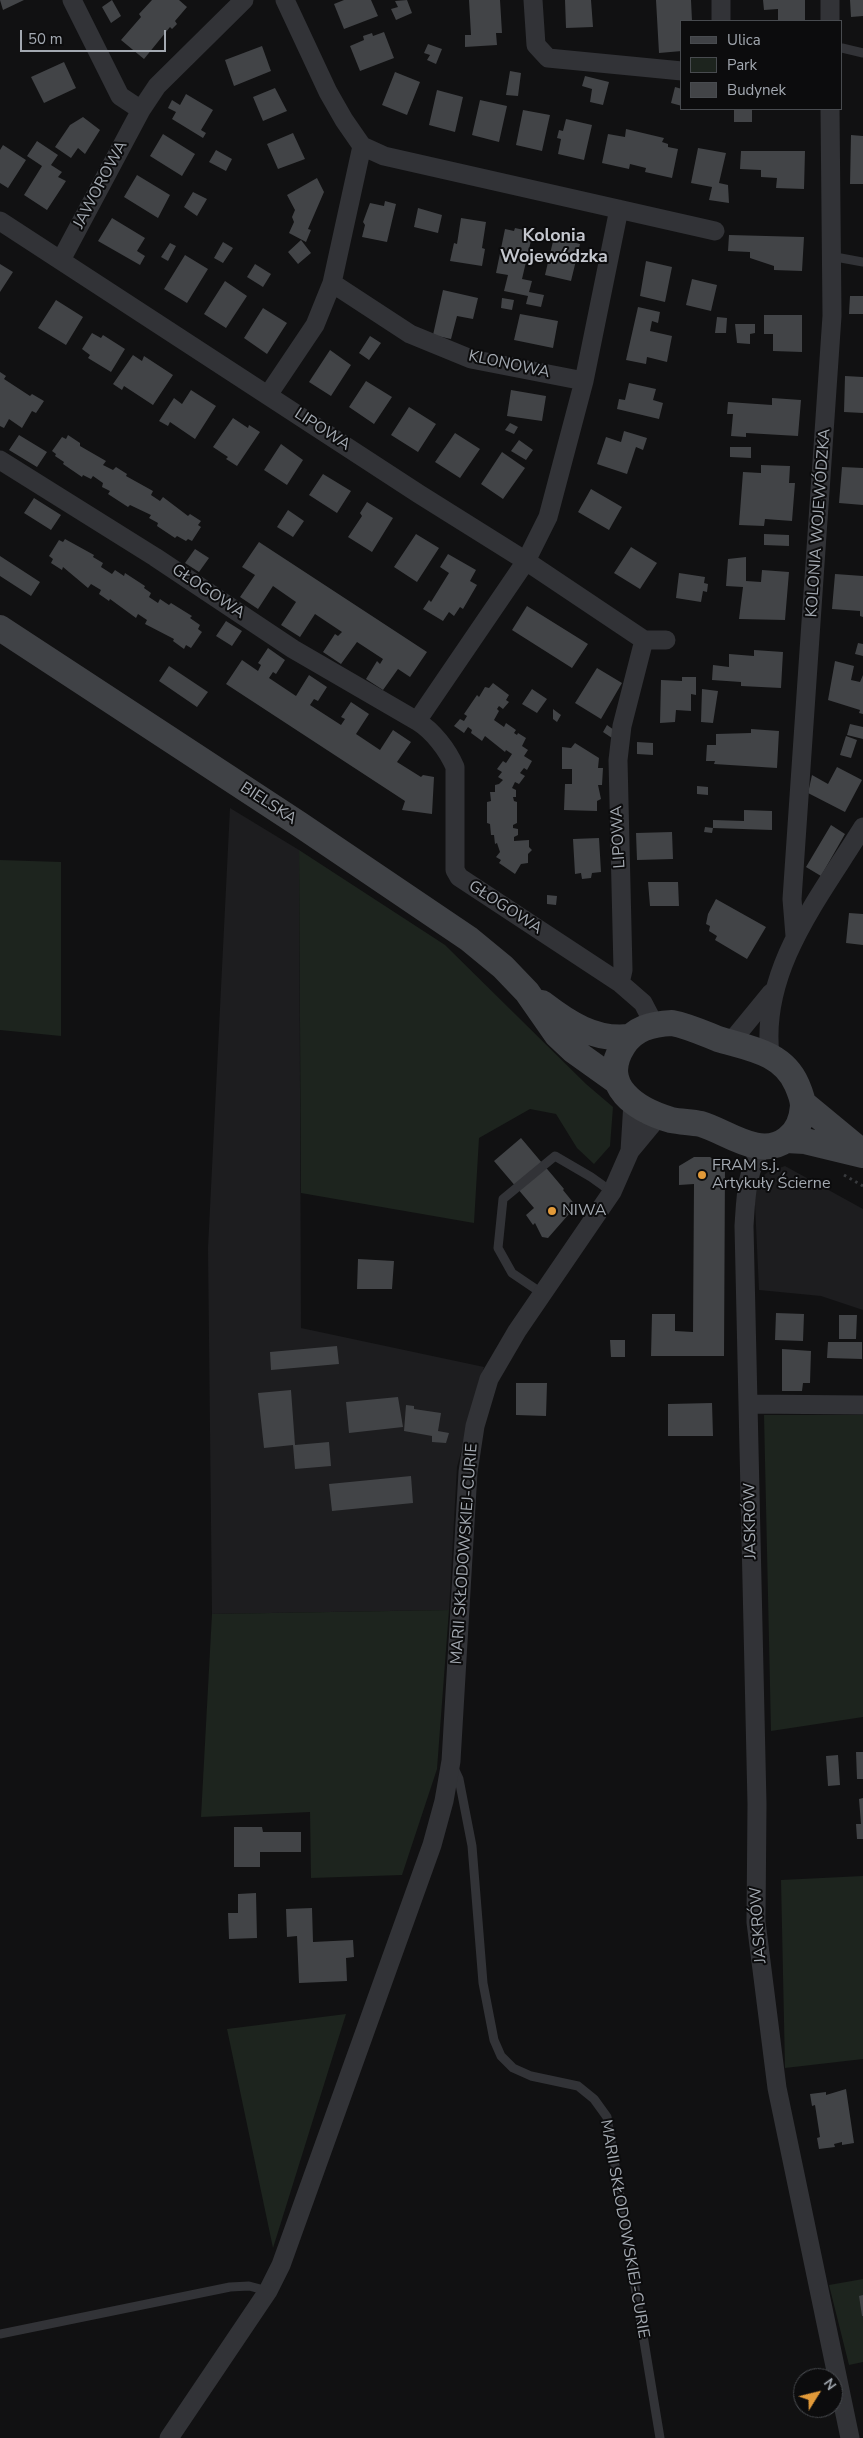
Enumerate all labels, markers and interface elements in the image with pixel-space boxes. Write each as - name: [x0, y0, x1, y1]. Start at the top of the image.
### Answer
- scale bar: [22, 20, 169, 52]
- legend: [680, 20, 843, 110]
- text: 50 m: [28, 29, 63, 49]
- text: Ulica: [727, 30, 761, 50]
- text: Park: [727, 55, 757, 75]
- text: Budynek: [727, 80, 786, 100]
- street label: JAWOROWA: [70, 138, 132, 232]
- district label: Kolonia Wojewódzka: [500, 226, 608, 268]
- street label: KLONOWA: [467, 347, 551, 383]
- street label: LIPOWA: [290, 405, 354, 455]
- street label: KOLONIA WOJEWÓDZKA: [803, 428, 835, 618]
- street label: GŁOGOWA: [168, 561, 248, 623]
- street label: BIELSKA: [236, 779, 300, 829]
- street label: LIPOWA: [608, 805, 630, 869]
- street label: GŁOGOWA: [465, 877, 545, 939]
- place label: FRAM s.j. Artykuły Ścierne: [712, 1156, 830, 1194]
- marker: FRAM s.j. Artykuły Ścierne: [696, 1169, 708, 1181]
- place label: NIWA: [562, 1201, 606, 1221]
- marker: NIWA: [546, 1205, 558, 1217]
- street label: MARII SKŁODOWSKIEJ-CURIE: [448, 1443, 482, 1665]
- street label: JASKRÓW: [741, 1482, 761, 1560]
- street label: JASKRÓW: [747, 1886, 771, 1964]
- street label: MARII SKŁODOWSKIEJ-CURIE: [595, 2118, 653, 2340]
- north arrow: [793, 2368, 843, 2418]
- text: N: [819, 2375, 840, 2394]

